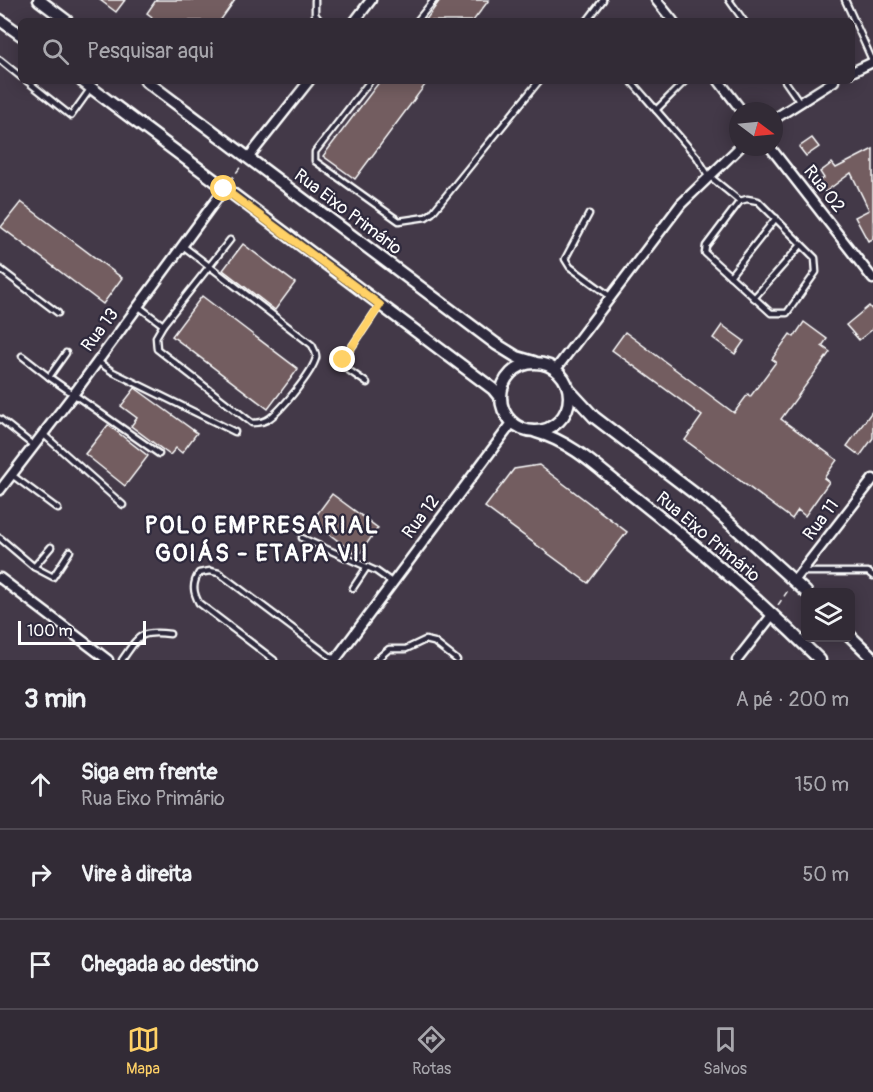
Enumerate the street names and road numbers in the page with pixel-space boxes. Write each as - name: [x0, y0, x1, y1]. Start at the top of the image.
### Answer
- street label: Rua 02: [798, 161, 850, 217]
- street label: Rua Eixo Primário: [289, 164, 407, 260]
- street label: Rua 13: [76, 304, 124, 356]
- street label: Rua Eixo Primário: [651, 487, 765, 588]
- street label: Rua 12: [397, 491, 445, 543]
- street label: Rua 11: [798, 495, 844, 545]

